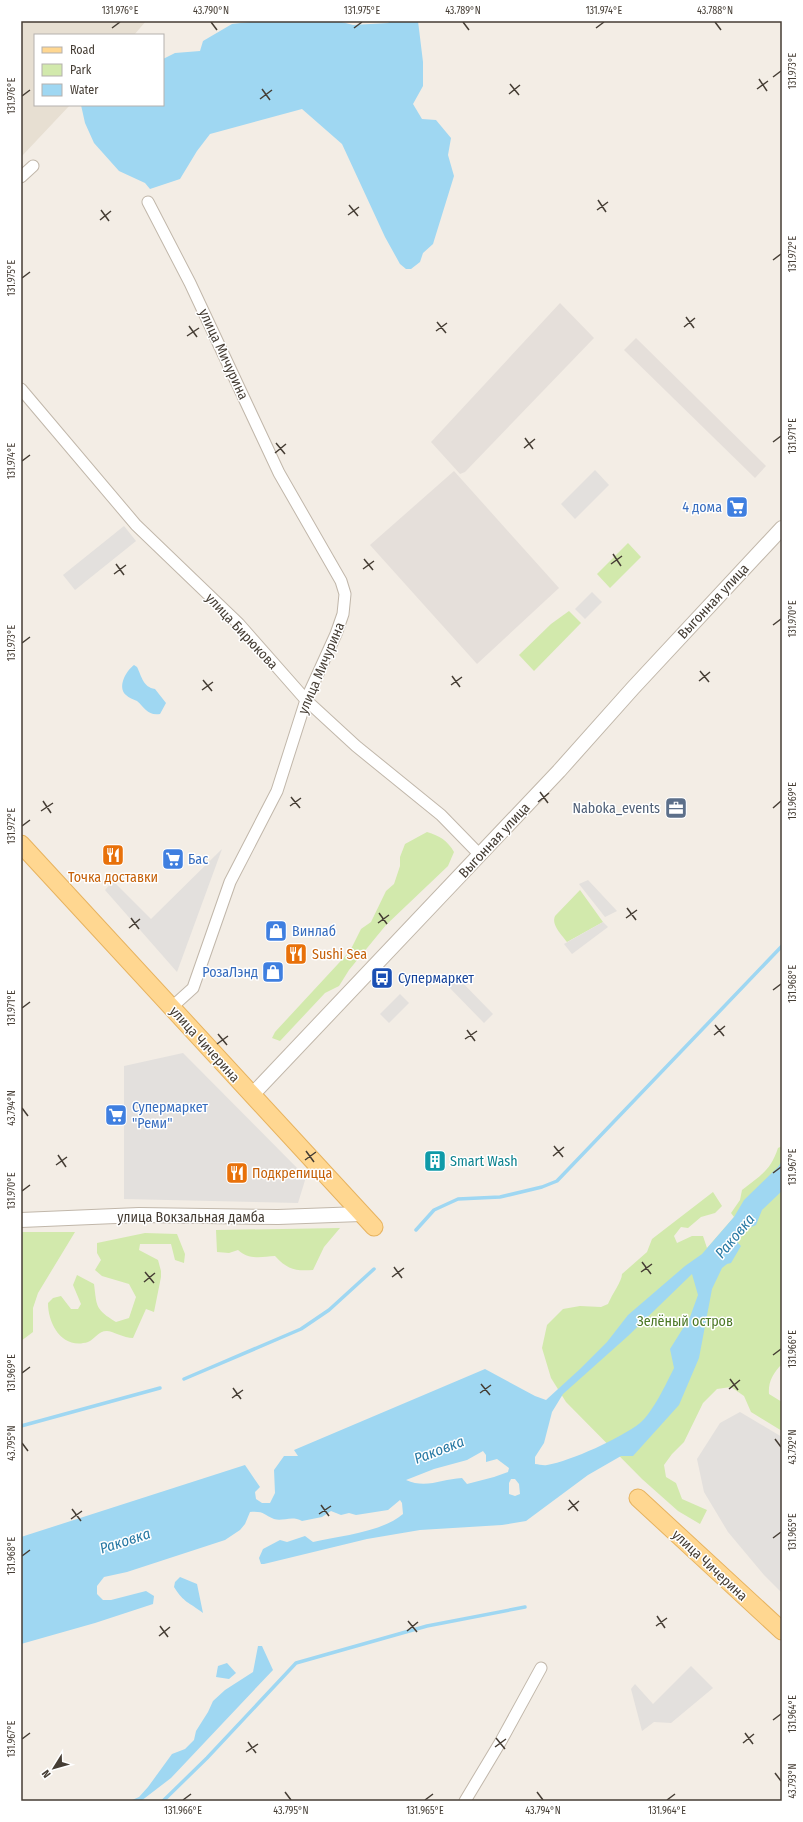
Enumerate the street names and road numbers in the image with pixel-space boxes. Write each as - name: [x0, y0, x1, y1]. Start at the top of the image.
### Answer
- street label: улица Мичурина: [195, 306, 252, 402]
- street label: Выгонная улица: [674, 560, 753, 642]
- street label: улица Бирюкова: [202, 590, 281, 673]
- street label: улица Мичурина: [294, 620, 349, 717]
- street label: Выгонная улица: [455, 799, 534, 881]
- street label: улица Чичерина: [166, 1003, 243, 1086]
- street label: улица Вокзальная дамба: [117, 1209, 265, 1226]
- street label: улица Чичерина: [669, 1526, 751, 1605]

